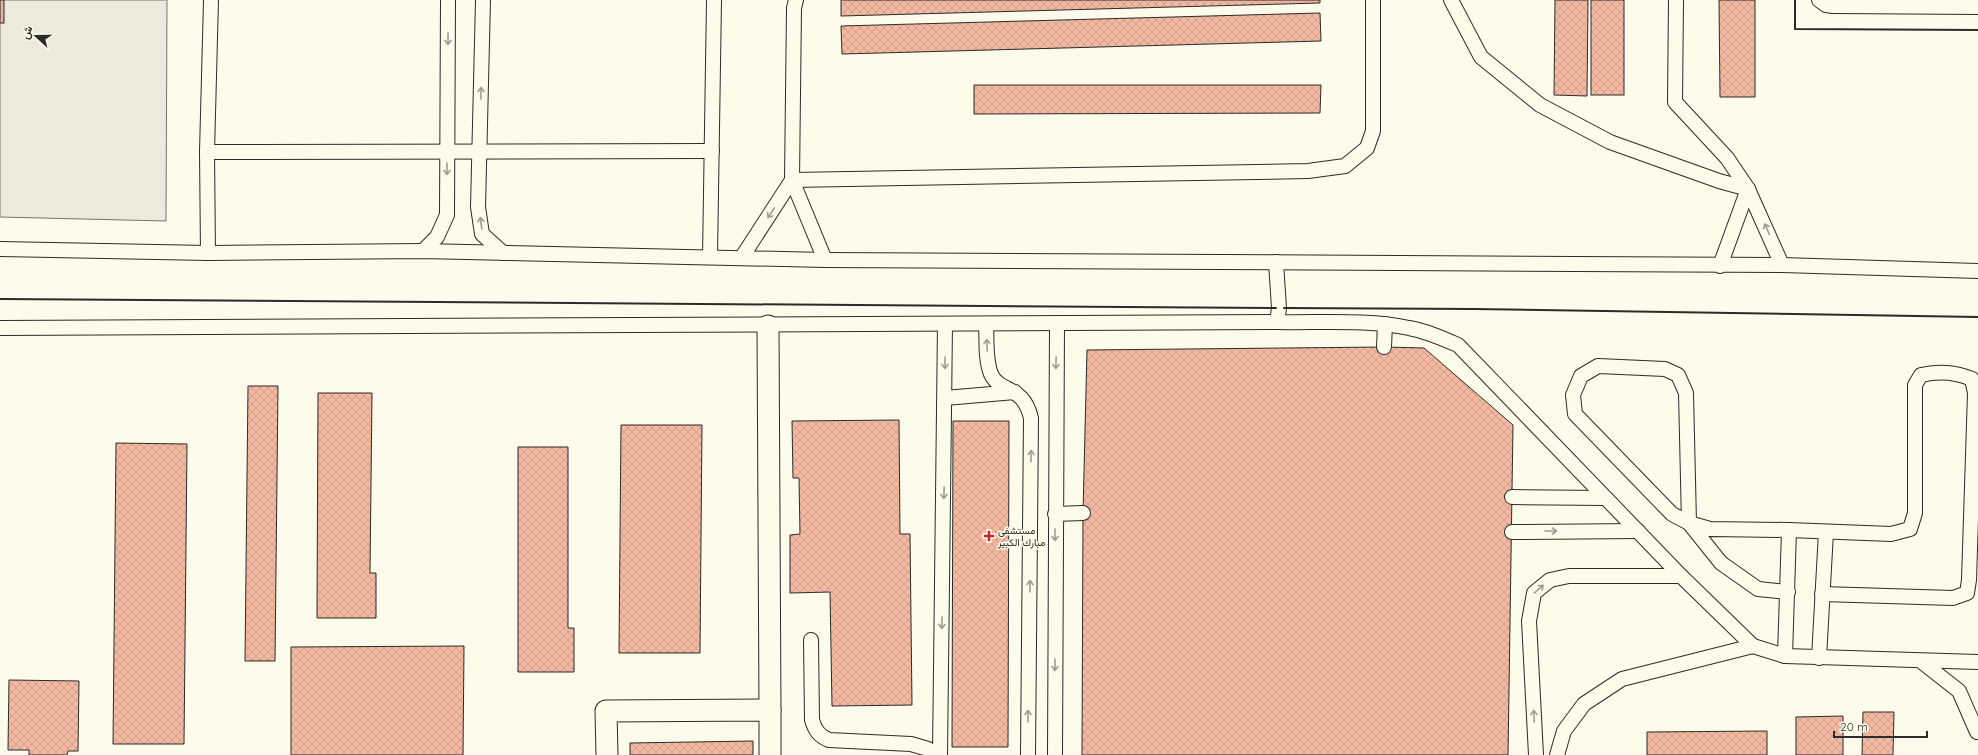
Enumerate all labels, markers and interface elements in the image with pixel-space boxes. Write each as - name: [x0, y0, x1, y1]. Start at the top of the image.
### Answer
- north arrow: [16, 16, 56, 56]
- text: ش: [18, 24, 36, 41]
- one-way arrow: [444, 32, 452, 45]
- one-way arrow: [478, 87, 485, 100]
- one-way arrow: [443, 162, 451, 175]
- one-way arrow: [767, 207, 775, 218]
- one-way arrow: [477, 217, 485, 230]
- one-way arrow: [1763, 223, 1771, 235]
- one-way arrow: [984, 339, 991, 352]
- one-way arrow: [941, 356, 949, 369]
- one-way arrow: [1052, 356, 1060, 369]
- one-way arrow: [1027, 450, 1035, 463]
- one-way arrow: [940, 486, 947, 499]
- place label: مستشفى مبارك الكبير: [997, 524, 1045, 549]
- one-way arrow: [1544, 527, 1557, 535]
- one-way arrow: [1051, 528, 1059, 541]
- marker: مستشفى مبارك الكبير: [983, 530, 995, 542]
- one-way arrow: [1026, 580, 1033, 593]
- one-way arrow: [1534, 585, 1544, 594]
- one-way arrow: [938, 616, 946, 629]
- one-way arrow: [1051, 658, 1059, 671]
- one-way arrow: [1024, 710, 1032, 723]
- one-way arrow: [1531, 710, 1538, 723]
- scale bar: [1834, 713, 1927, 739]
- text: 20 m: [1840, 719, 1868, 734]

